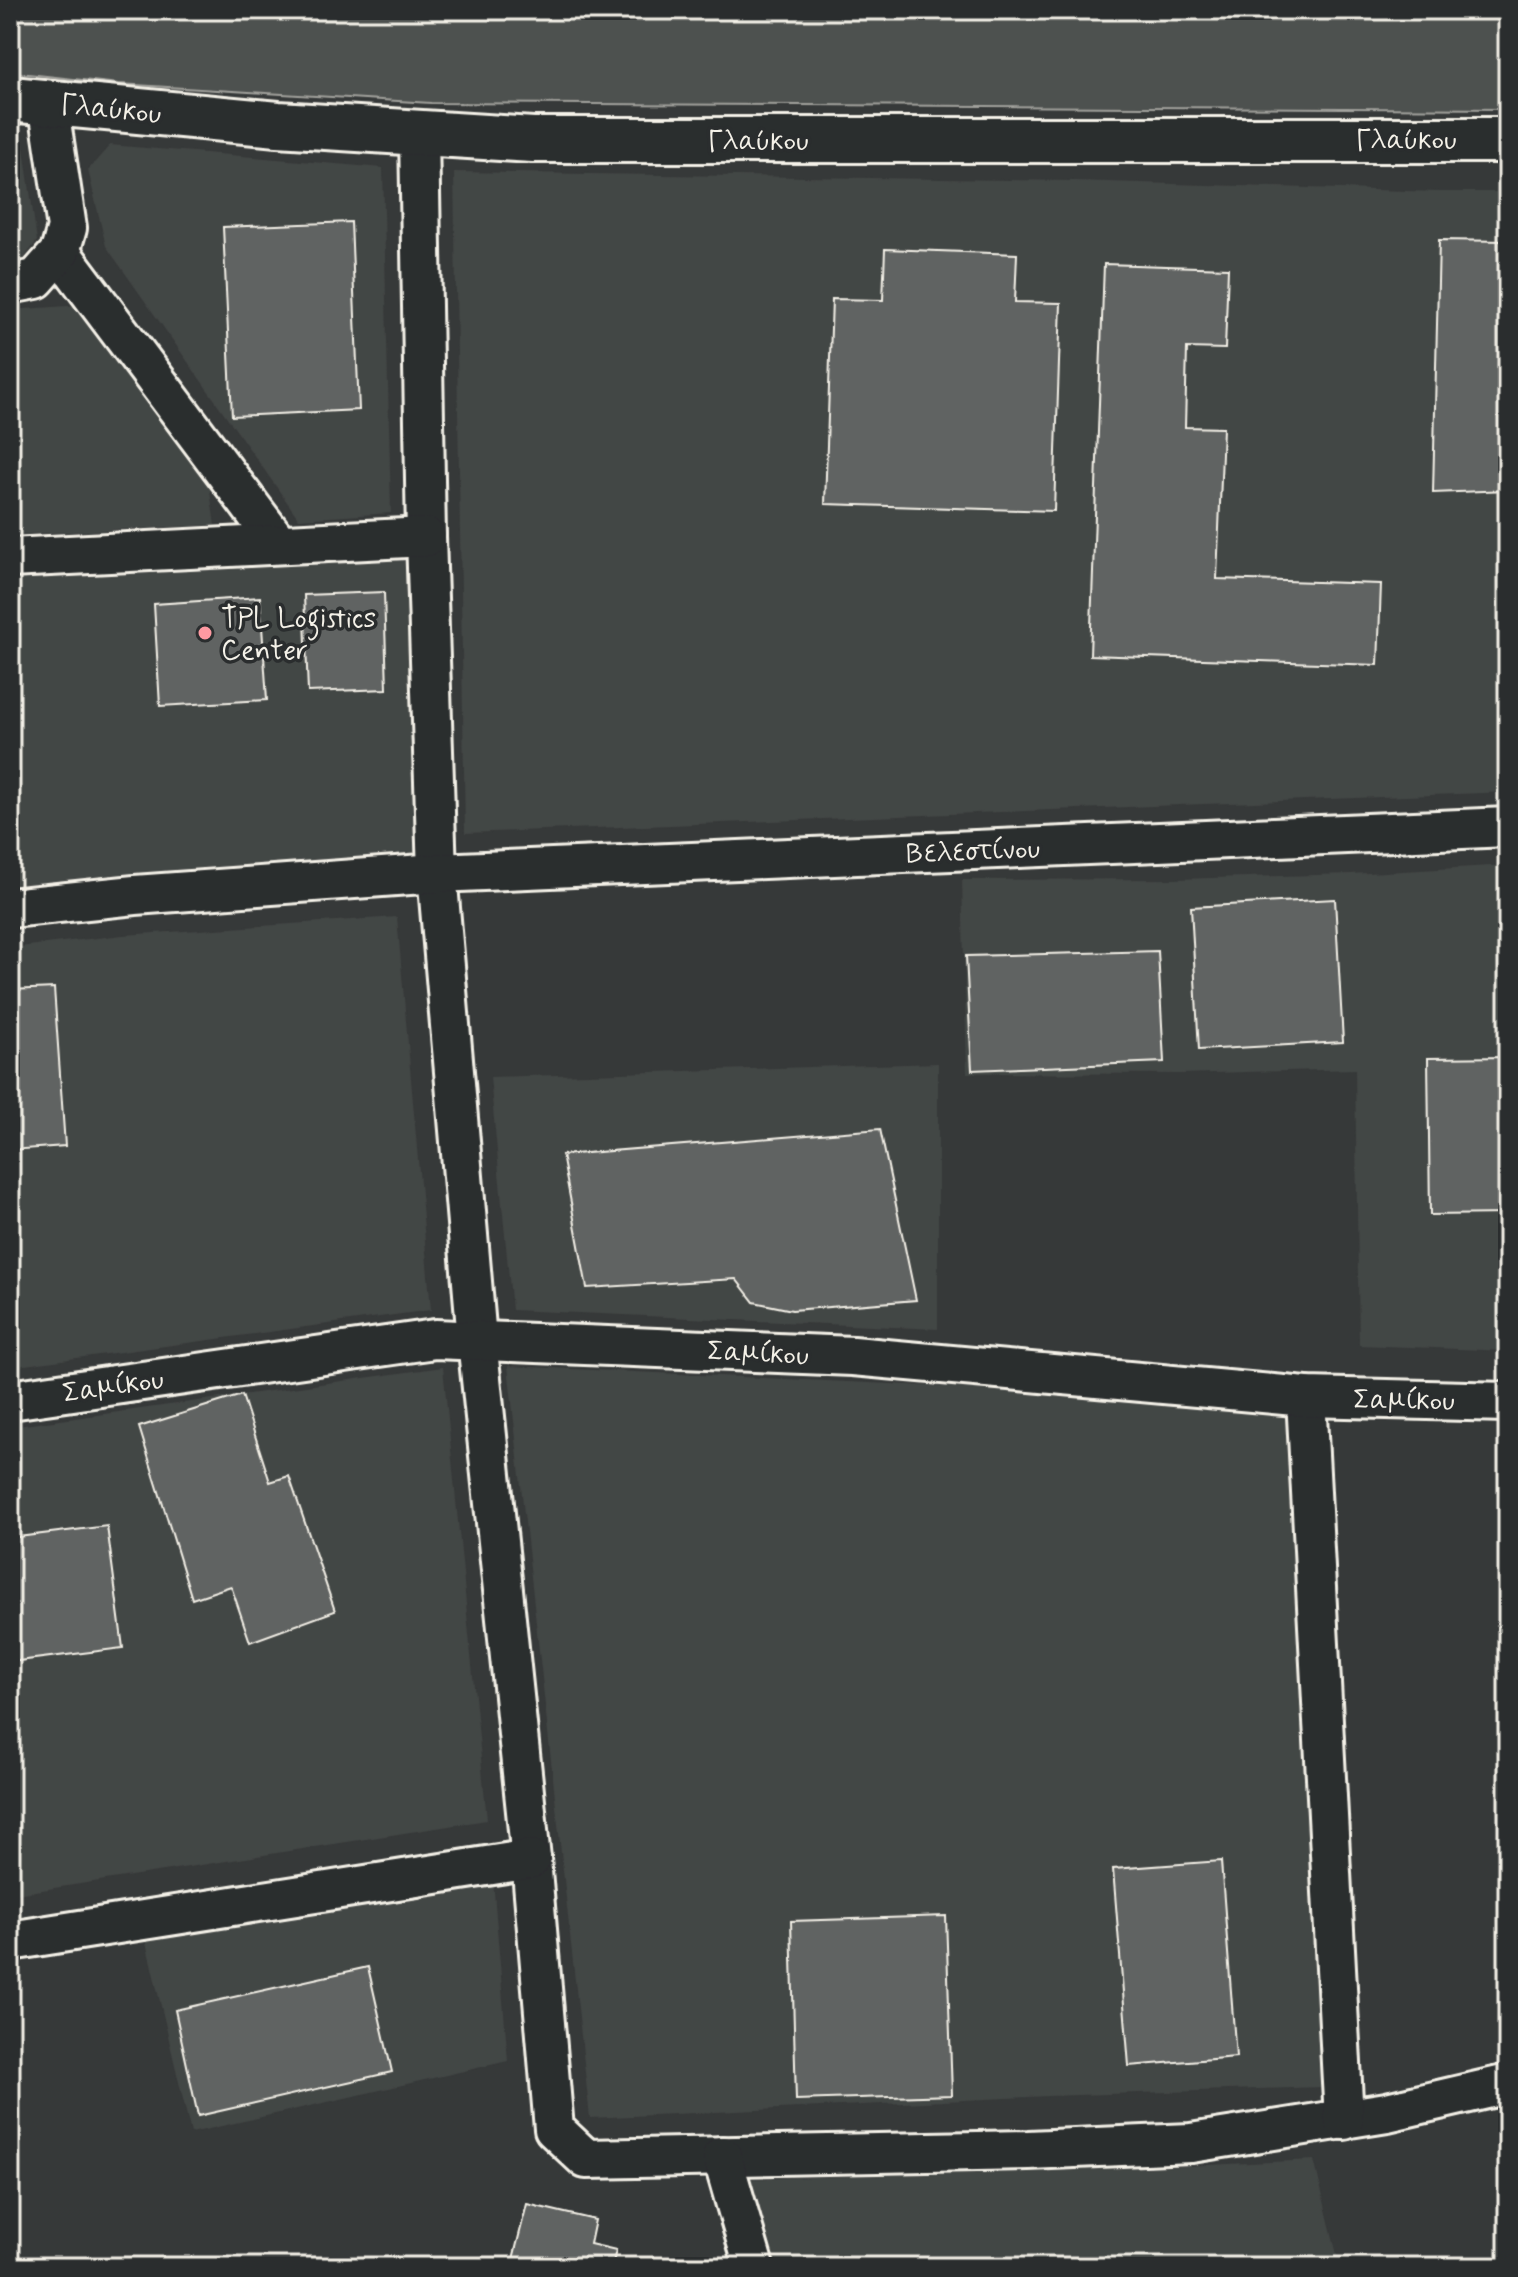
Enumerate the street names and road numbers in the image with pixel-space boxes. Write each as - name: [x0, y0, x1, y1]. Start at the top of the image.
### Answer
- street label: Γλαύκου: [58, 87, 163, 134]
- street label: Γλαύκου: [1355, 123, 1457, 160]
- street label: Γλαύκου: [707, 124, 809, 161]
- street label: Βελεστίνου: [905, 832, 1041, 873]
- street label: Σαμίκου: [706, 1333, 810, 1376]
- street label: Σαμίκου: [60, 1362, 166, 1413]
- street label: Σαμίκου: [1353, 1382, 1455, 1421]

